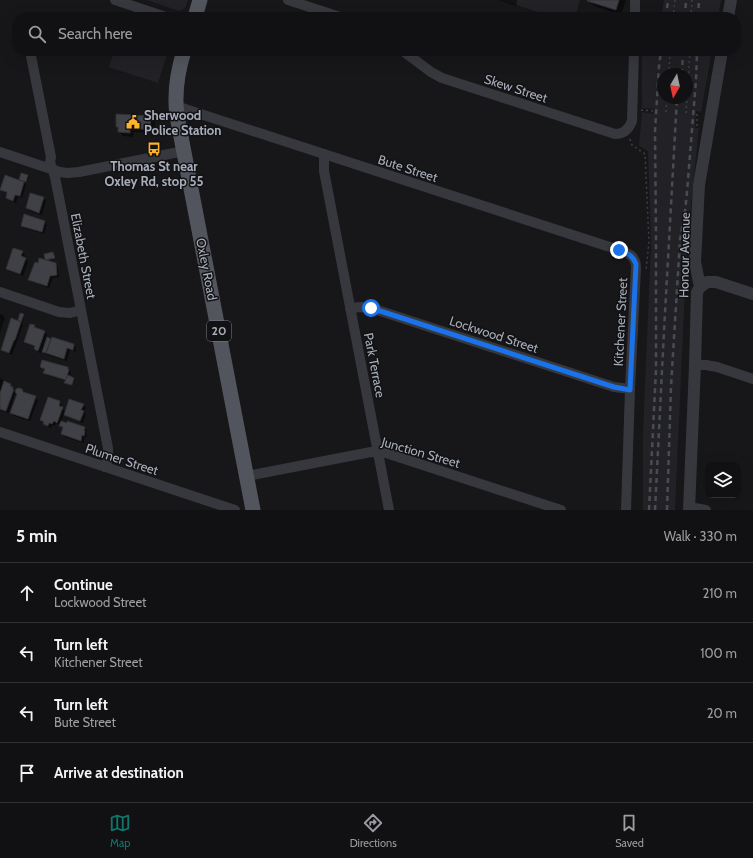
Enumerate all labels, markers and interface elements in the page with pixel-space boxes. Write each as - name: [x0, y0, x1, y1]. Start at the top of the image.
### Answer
- search box: [12, 12, 741, 56]
- icon: search: [26, 23, 48, 45]
- text: Search here: [58, 25, 133, 43]
- north arrow: [657, 68, 693, 104]
- street label: Skew Street: [482, 70, 550, 106]
- place label: Sherwood Police Station: [144, 107, 221, 138]
- public building icon: Sherwood Police Station: [125, 114, 141, 130]
- bus stop icon: Thomas St near Oxley Rd, stop 55: [146, 141, 162, 157]
- street label: Bute Street: [376, 151, 440, 185]
- place label: Thomas St near Oxley Rd, stop 55: [105, 158, 203, 189]
- street label: Elizabeth Street: [68, 212, 100, 301]
- street label: Honour Avenue: [675, 212, 693, 298]
- street label: Oxley Road: [193, 236, 221, 302]
- route end: [610, 241, 628, 259]
- street label: Kitchener Street: [610, 277, 630, 367]
- route start: [362, 299, 380, 317]
- street label: Lockwood Street: [448, 312, 541, 356]
- road number: 20: [207, 321, 231, 341]
- street label: Park Terrace: [361, 331, 389, 399]
- street label: Junction Street: [379, 433, 463, 471]
- street label: Plumer Street: [83, 440, 161, 479]
- map controls: [705, 462, 741, 498]
- button: layers: [705, 462, 741, 498]
- text: 5 min: [16, 526, 57, 546]
- text: Walk · 330 m: [664, 528, 737, 544]
- text: Continue: [54, 576, 113, 594]
- icon: ahead: [16, 582, 38, 604]
- text: 210 m: [703, 585, 737, 601]
- text: Lockwood Street: [54, 594, 146, 610]
- text: Turn left: [54, 636, 108, 654]
- icon: left: [16, 642, 38, 664]
- text: 100 m: [700, 645, 737, 661]
- text: Kitchener Street: [54, 654, 143, 670]
- text: Turn left: [54, 696, 108, 714]
- icon: left: [16, 702, 38, 724]
- text: 20 m: [707, 705, 737, 721]
- text: Bute Street: [54, 714, 116, 730]
- icon: arrive: [16, 762, 38, 784]
- text: Arrive at destination: [54, 764, 184, 782]
- tab: Map: [109, 812, 131, 850]
- tab: Directions: [350, 812, 397, 850]
- tab: Saved: [615, 812, 644, 850]

